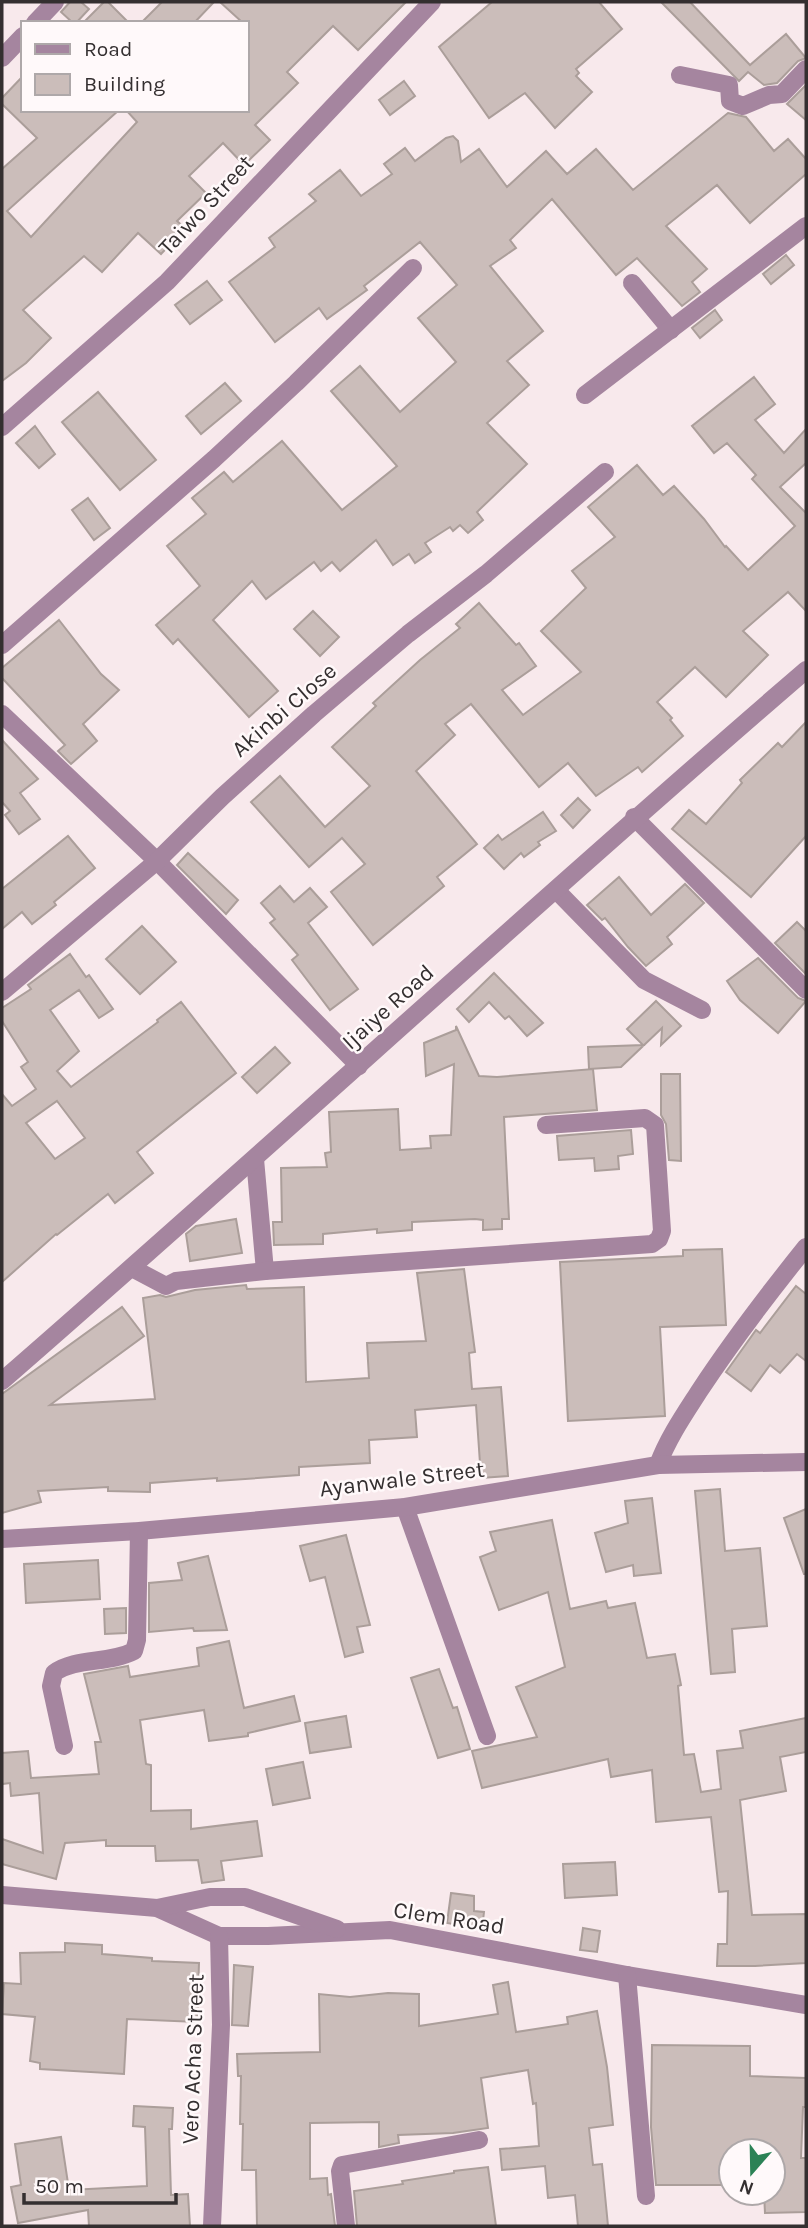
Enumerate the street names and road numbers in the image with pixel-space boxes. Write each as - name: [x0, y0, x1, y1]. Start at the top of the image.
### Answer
- street label: Taiwo Street: [153, 149, 259, 261]
- street label: Akinbi Close: [226, 657, 342, 763]
- street label: Ijaiye Road: [337, 959, 439, 1055]
- street label: Ayanwale Street: [318, 1455, 486, 1503]
- street label: Clem Road: [391, 1896, 507, 1940]
- street label: Vero Acha Street: [177, 1973, 209, 2145]

